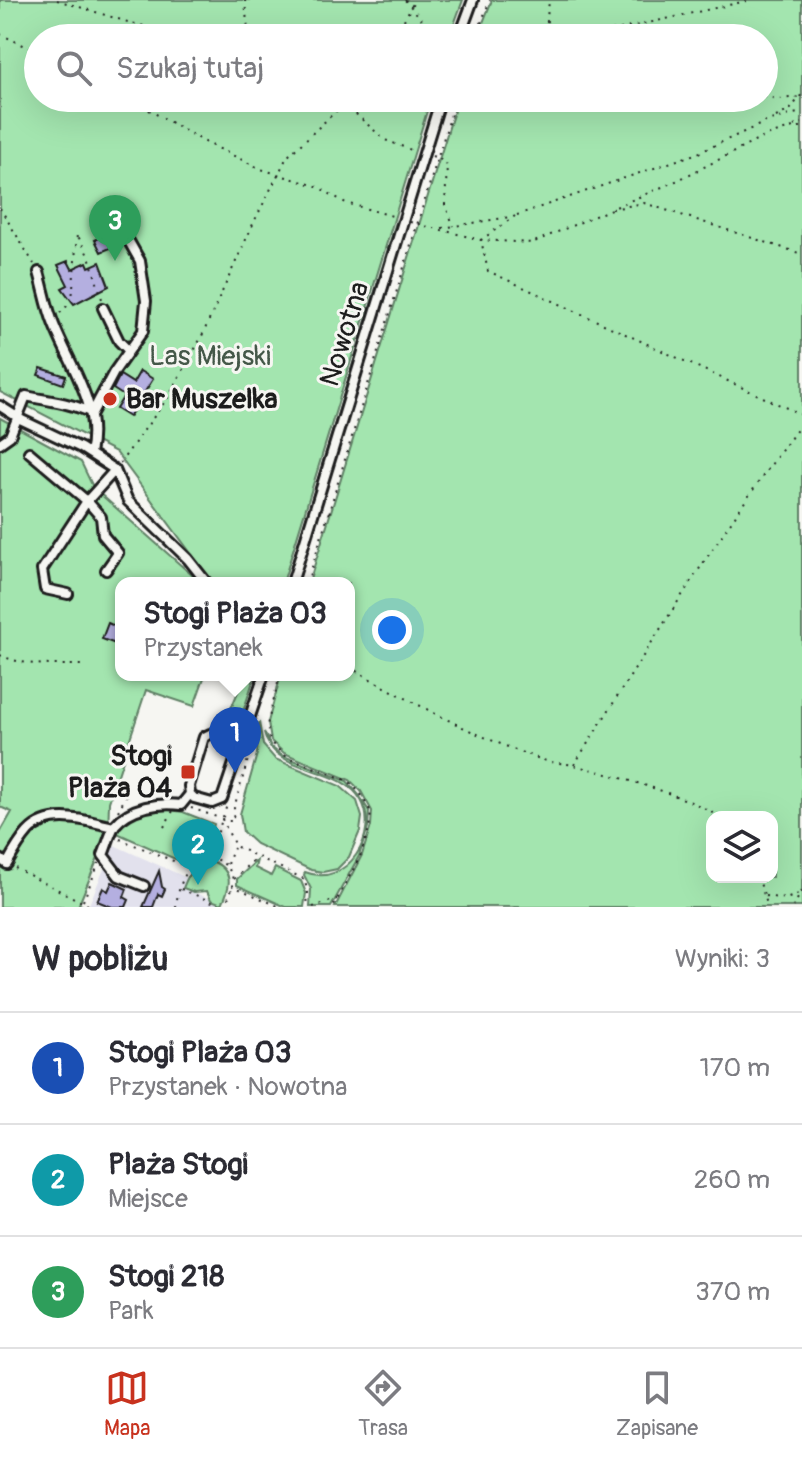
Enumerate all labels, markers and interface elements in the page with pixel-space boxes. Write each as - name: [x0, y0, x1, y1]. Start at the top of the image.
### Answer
- search box: [24, 24, 778, 112]
- icon: search: [52, 46, 96, 90]
- text: Szukaj tutaj: [116, 50, 264, 87]
- pin: 3: [89, 195, 141, 261]
- street label: Nowotna: [313, 277, 377, 391]
- park label: Las Miejski: [149, 339, 271, 374]
- place label: Bar Muszelka: [126, 382, 277, 417]
- marker: Bar Muszelka: [101, 390, 119, 408]
- popup: [115, 577, 355, 681]
- text: Stogi Plaża 03: [143, 595, 327, 632]
- your location: [372, 610, 412, 650]
- text: Przystanek: [143, 632, 263, 664]
- pin: 1: [209, 707, 261, 773]
- place label: Stogi Plaża 04: [68, 739, 173, 806]
- marker: Stogi Plaża 04: [179, 763, 197, 781]
- map controls: [706, 811, 778, 883]
- button: layers: [706, 811, 778, 883]
- pin: 2: [172, 819, 224, 885]
- text: W pobliżu: [32, 938, 168, 981]
- text: Wyniki: 3: [675, 943, 770, 975]
- text: Stogi Plaża 03: [108, 1034, 292, 1071]
- text: 1: [53, 1052, 63, 1084]
- text: 170 m: [700, 1052, 770, 1084]
- text: Przystanek · Nowotna: [108, 1071, 347, 1103]
- text: Plaża Stogi: [108, 1146, 248, 1183]
- text: 2: [51, 1164, 65, 1196]
- text: 260 m: [694, 1164, 770, 1196]
- text: Miejsce: [108, 1183, 188, 1215]
- text: Stogi 218: [108, 1258, 224, 1295]
- text: 3: [51, 1276, 65, 1308]
- text: 370 m: [695, 1276, 770, 1308]
- text: Park: [108, 1295, 154, 1327]
- tab: Mapa: [104, 1366, 151, 1442]
- tab: Trasa: [358, 1366, 408, 1442]
- tab: Zapisane: [616, 1366, 698, 1442]

